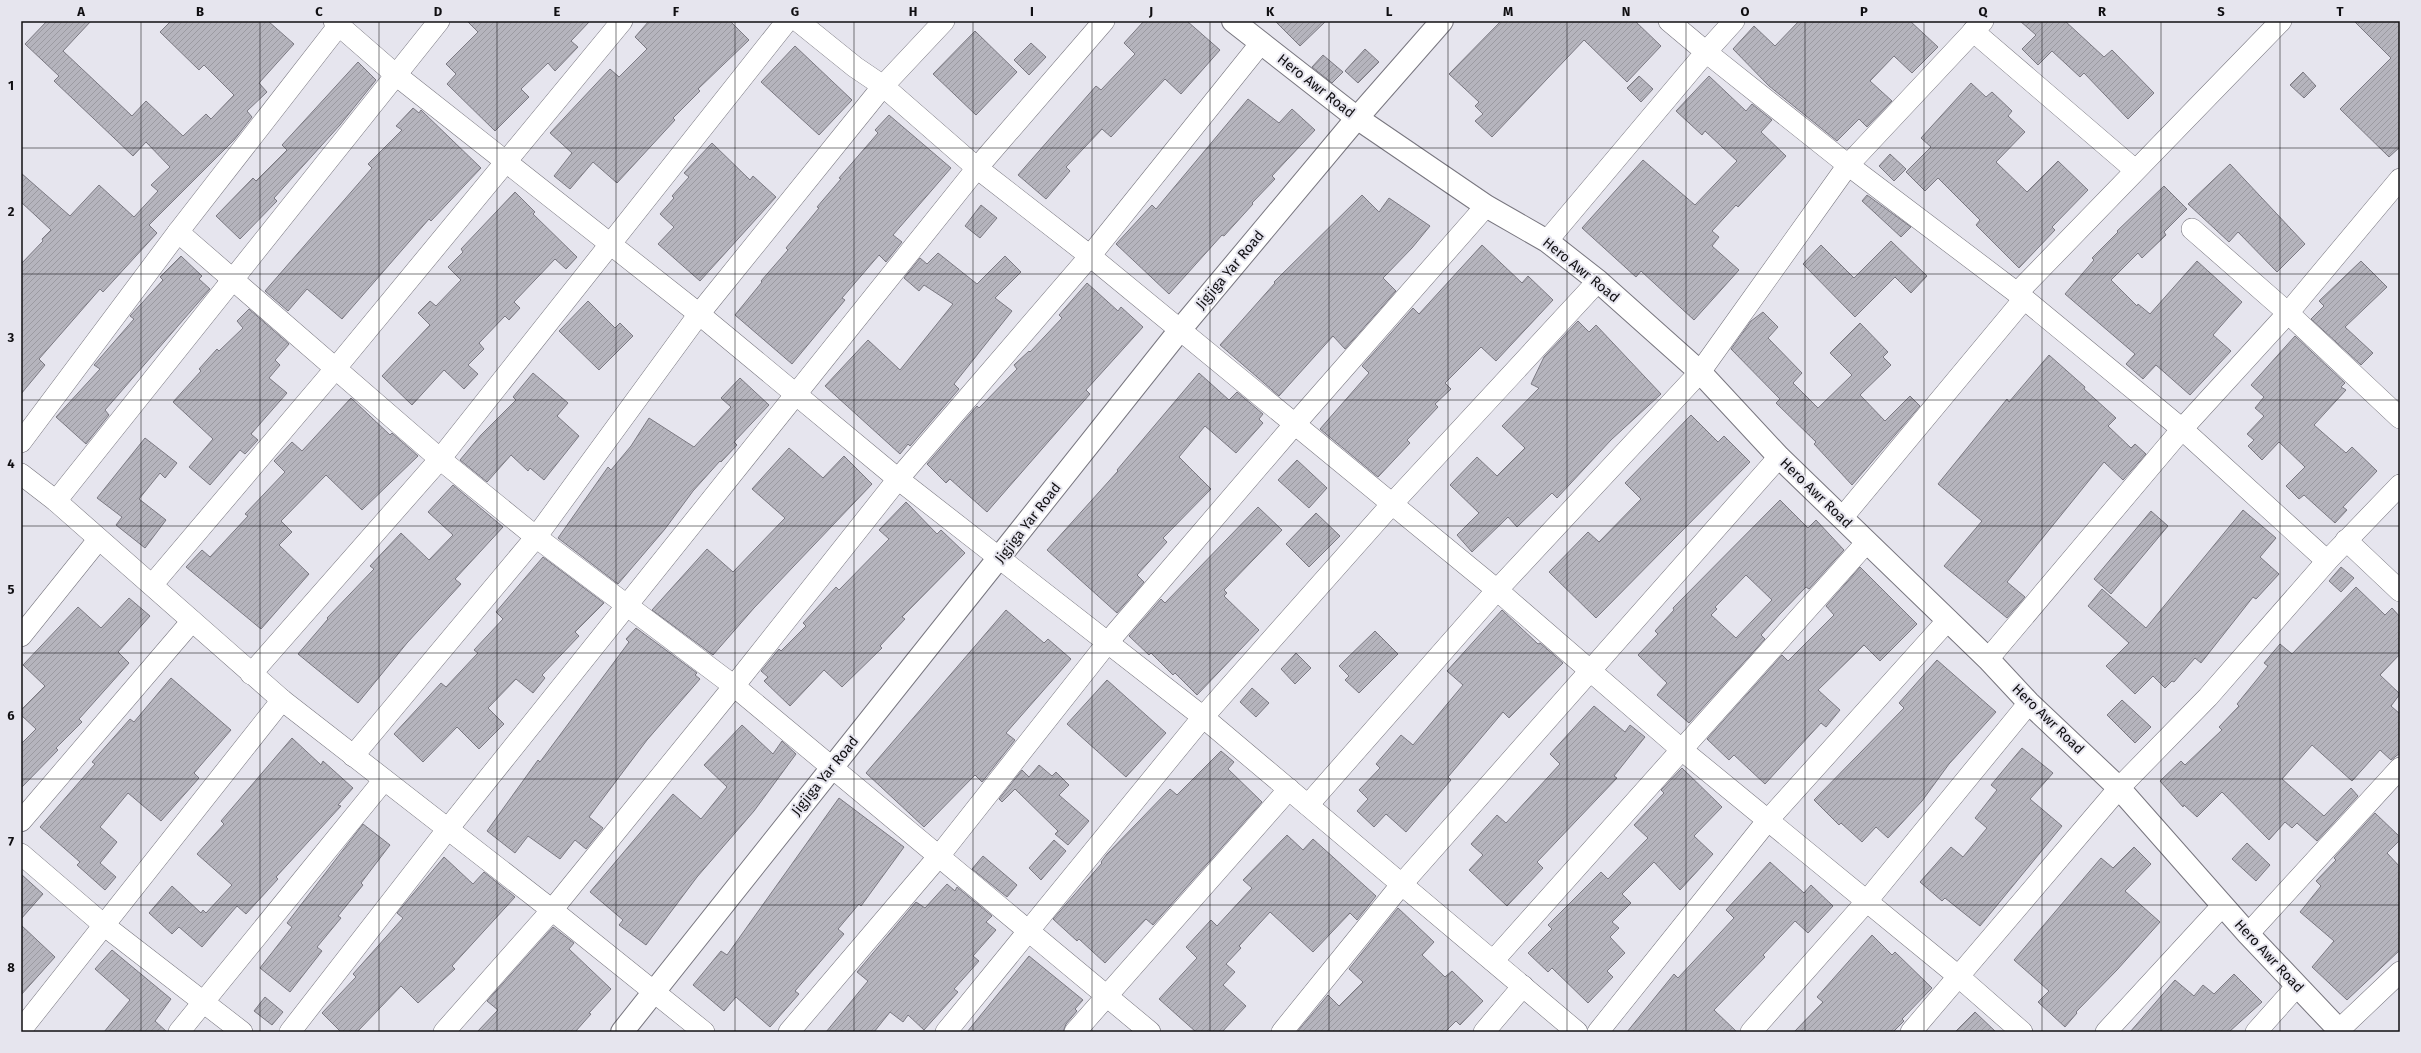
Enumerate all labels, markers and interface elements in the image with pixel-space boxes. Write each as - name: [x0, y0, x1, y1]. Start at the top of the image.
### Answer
- text: A: [76, 4, 85, 19]
- text: B: [196, 4, 204, 19]
- text: C: [315, 4, 323, 19]
- text: D: [434, 4, 443, 19]
- text: E: [554, 4, 561, 19]
- text: F: [673, 4, 680, 19]
- text: G: [791, 4, 799, 19]
- text: H: [909, 4, 917, 19]
- text: I: [1030, 4, 1034, 19]
- text: J: [1148, 4, 1153, 19]
- text: K: [1266, 4, 1275, 19]
- text: L: [1386, 4, 1393, 19]
- text: M: [1503, 4, 1513, 19]
- text: N: [1622, 4, 1630, 19]
- text: O: [1741, 4, 1750, 19]
- text: P: [1860, 4, 1868, 19]
- text: Q: [1979, 4, 1989, 19]
- text: R: [2098, 4, 2107, 19]
- text: S: [2217, 4, 2225, 19]
- text: T: [2336, 4, 2344, 19]
- street label: Hero Awr Road: [1274, 51, 1358, 121]
- text: 1: [8, 78, 14, 93]
- text: 2: [8, 204, 15, 219]
- street label: Jigjiga Yar Road: [1192, 227, 1268, 313]
- street label: Hero Awr Road: [1539, 234, 1623, 306]
- text: 3: [7, 330, 15, 345]
- street label: Hero Awr Road: [1776, 454, 1856, 532]
- text: 4: [7, 456, 15, 471]
- street label: Jigjiga Yar Road: [991, 479, 1065, 567]
- text: 5: [8, 582, 15, 597]
- street label: Hero Awr Road: [2008, 680, 2088, 758]
- text: 6: [7, 708, 15, 723]
- street label: Jigjiga Yar Road: [788, 733, 862, 819]
- text: 7: [8, 834, 14, 849]
- street label: Hero Awr Road: [2231, 916, 2307, 996]
- text: 8: [7, 960, 15, 975]

